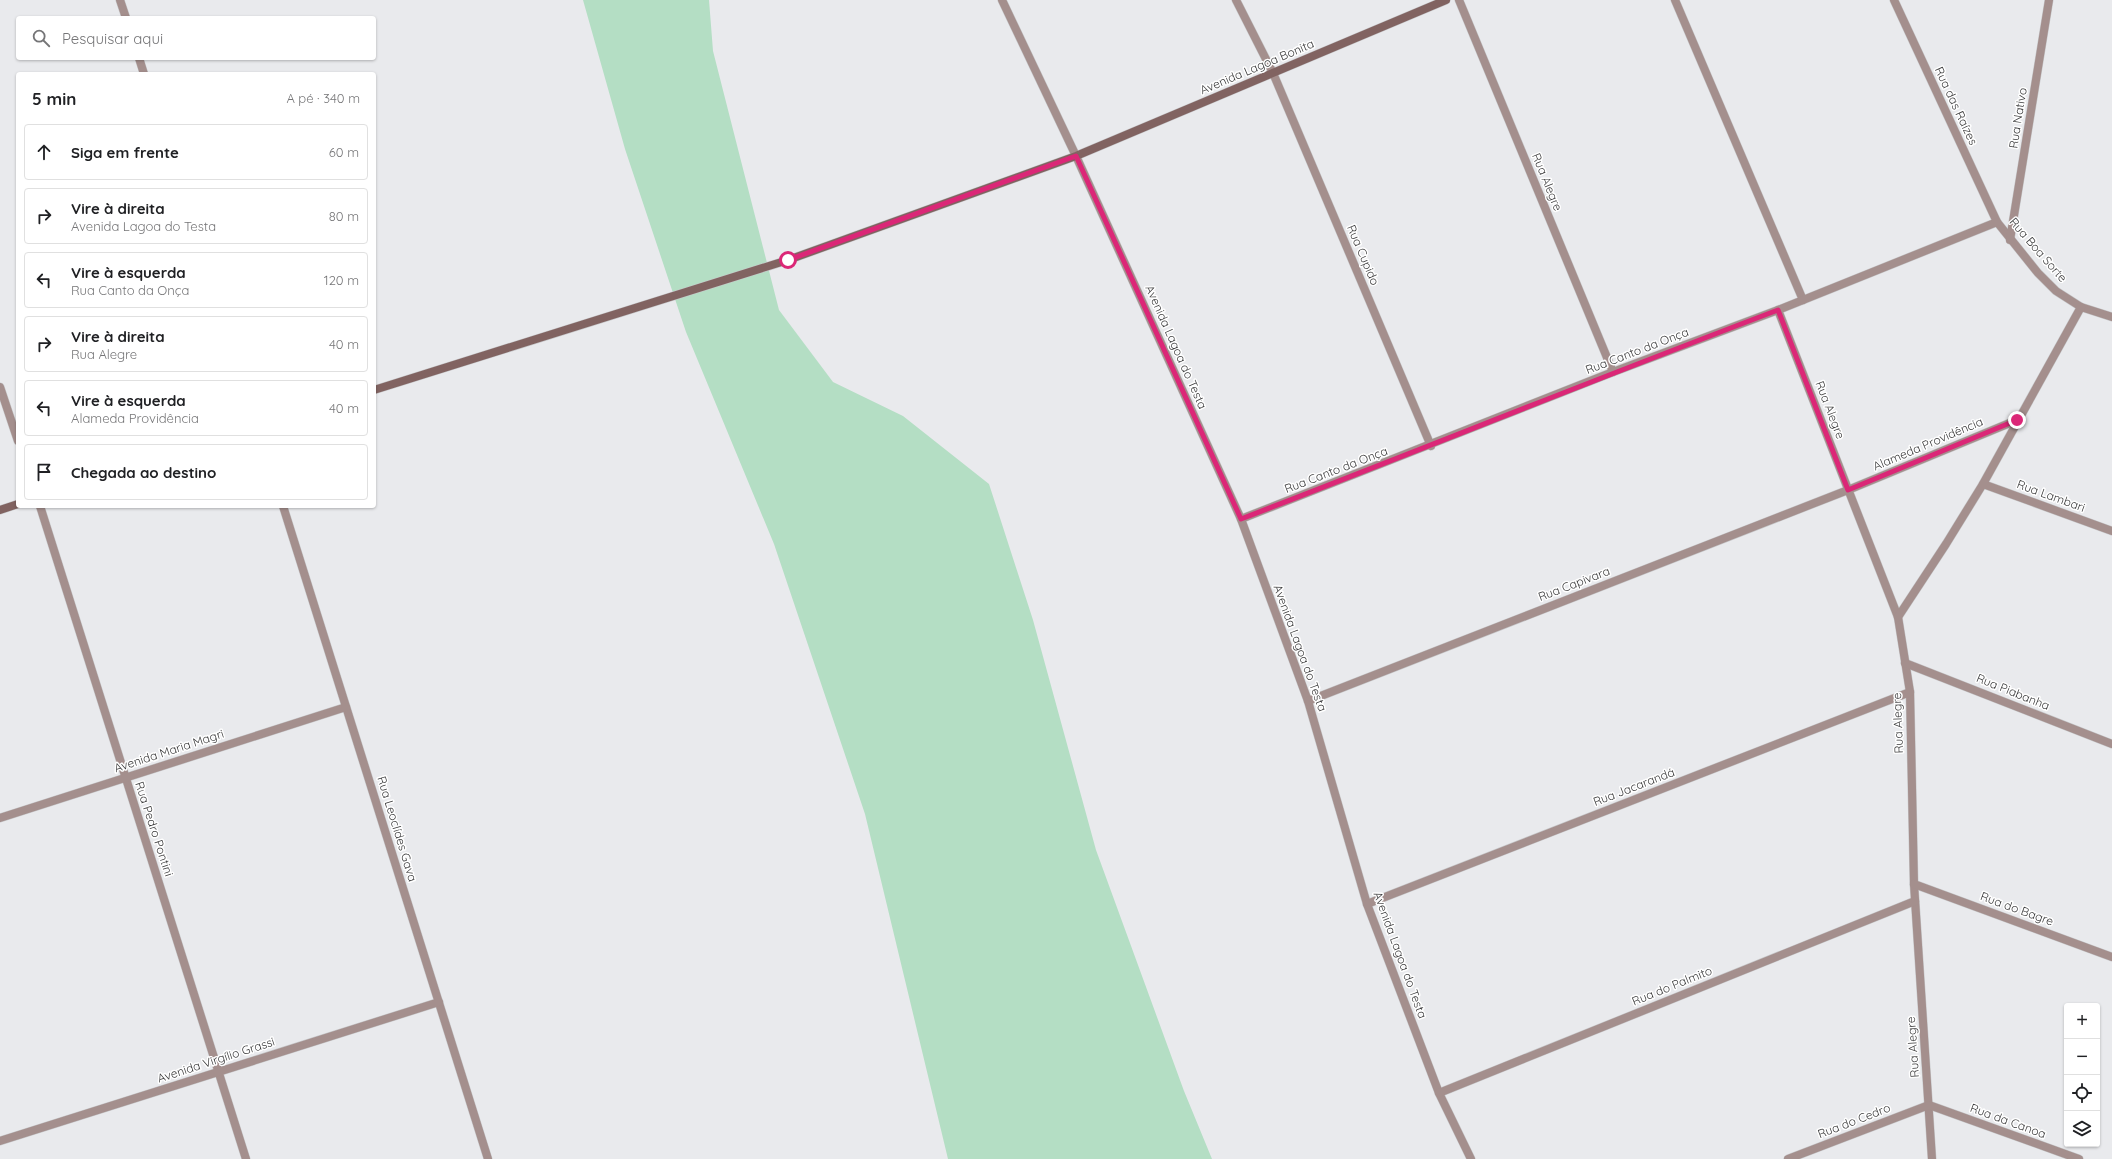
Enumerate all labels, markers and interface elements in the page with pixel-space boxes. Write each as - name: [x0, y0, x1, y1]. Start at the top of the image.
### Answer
- search box: [16, 16, 376, 60]
- icon: search: [30, 27, 52, 49]
- text: Pesquisar aqui: [62, 29, 163, 48]
- street label: Avenida Lagoa Bonita: [1198, 36, 1316, 97]
- street label: Rua das Raízes: [1932, 64, 1981, 148]
- street label: Rua Nativo: [2005, 86, 2030, 149]
- text: 5 min: [32, 88, 76, 109]
- text: A pé · 340 m: [286, 90, 360, 106]
- icon: ahead: [33, 141, 55, 163]
- text: Siga em frente: [71, 143, 179, 162]
- text: 60 m: [329, 144, 359, 160]
- street label: Rua Alegre: [1529, 151, 1566, 213]
- text: Vire à direita: [71, 199, 165, 218]
- icon: right: [33, 205, 55, 227]
- text: 80 m: [329, 208, 359, 224]
- street label: Rua Boa Sorte: [2006, 214, 2071, 285]
- text: Avenida Lagoa do Testa: [71, 218, 216, 234]
- street label: Rua Cupido: [1344, 222, 1383, 287]
- route start: [779, 251, 797, 269]
- text: Vire à esquerda: [71, 263, 186, 282]
- icon: left: [33, 269, 55, 291]
- text: 120 m: [324, 272, 359, 288]
- text: Rua Canto da Onça: [71, 282, 189, 298]
- street label: Avenida Lagoa do Testa: [1142, 283, 1211, 411]
- street label: Rua Canto da Onça: [1583, 324, 1691, 377]
- text: Vire à direita: [71, 327, 165, 346]
- icon: right: [33, 333, 55, 355]
- text: 40 m: [329, 336, 359, 352]
- text: Rua Alegre: [71, 346, 137, 362]
- street label: Rua Alegre: [1813, 379, 1848, 441]
- text: Vire à esquerda: [71, 391, 186, 410]
- icon: left: [33, 397, 55, 419]
- text: 40 m: [329, 400, 359, 416]
- text: Alameda Providência: [71, 410, 199, 426]
- route end: [2008, 411, 2026, 429]
- street label: Alameda Providência: [1871, 414, 1985, 473]
- street label: Rua Canto da Onça: [1282, 443, 1390, 496]
- icon: arrive: [33, 461, 55, 483]
- text: Chegada ao destino: [71, 463, 216, 482]
- street label: Rua Lambari: [2015, 476, 2087, 515]
- street label: Rua Capivara: [1536, 563, 1612, 604]
- street label: Avenida Lagoa do Testa: [1271, 582, 1330, 713]
- street label: Rua Piabanha: [1974, 670, 2052, 713]
- street label: Rua Alegre: [1889, 692, 1906, 754]
- street label: Avenida Maria Magri: [112, 726, 226, 775]
- street label: Rua Jacarandá: [1591, 764, 1677, 809]
- street label: Rua Leoclídes Gava: [374, 774, 421, 883]
- street label: Rua Pedro Pontini: [132, 780, 177, 878]
- street label: Rua do Bagre: [1979, 888, 2056, 929]
- street label: Avenida Lagoa do Testa: [1371, 889, 1430, 1020]
- street label: Rua do Palmito: [1630, 963, 1714, 1008]
- map controls: [2064, 1003, 2100, 1147]
- button: +: [2064, 1003, 2100, 1039]
- street label: Rua Alegre: [1903, 1016, 1922, 1078]
- street label: Avenida Virgílio Grassi: [155, 1033, 276, 1086]
- button: −: [2064, 1039, 2100, 1075]
- button: locate: [2064, 1075, 2100, 1111]
- street label: Rua do Cedro: [1815, 1100, 1892, 1141]
- street label: Rua da Canoa: [1968, 1100, 2048, 1141]
- button: layers: [2064, 1111, 2100, 1147]

